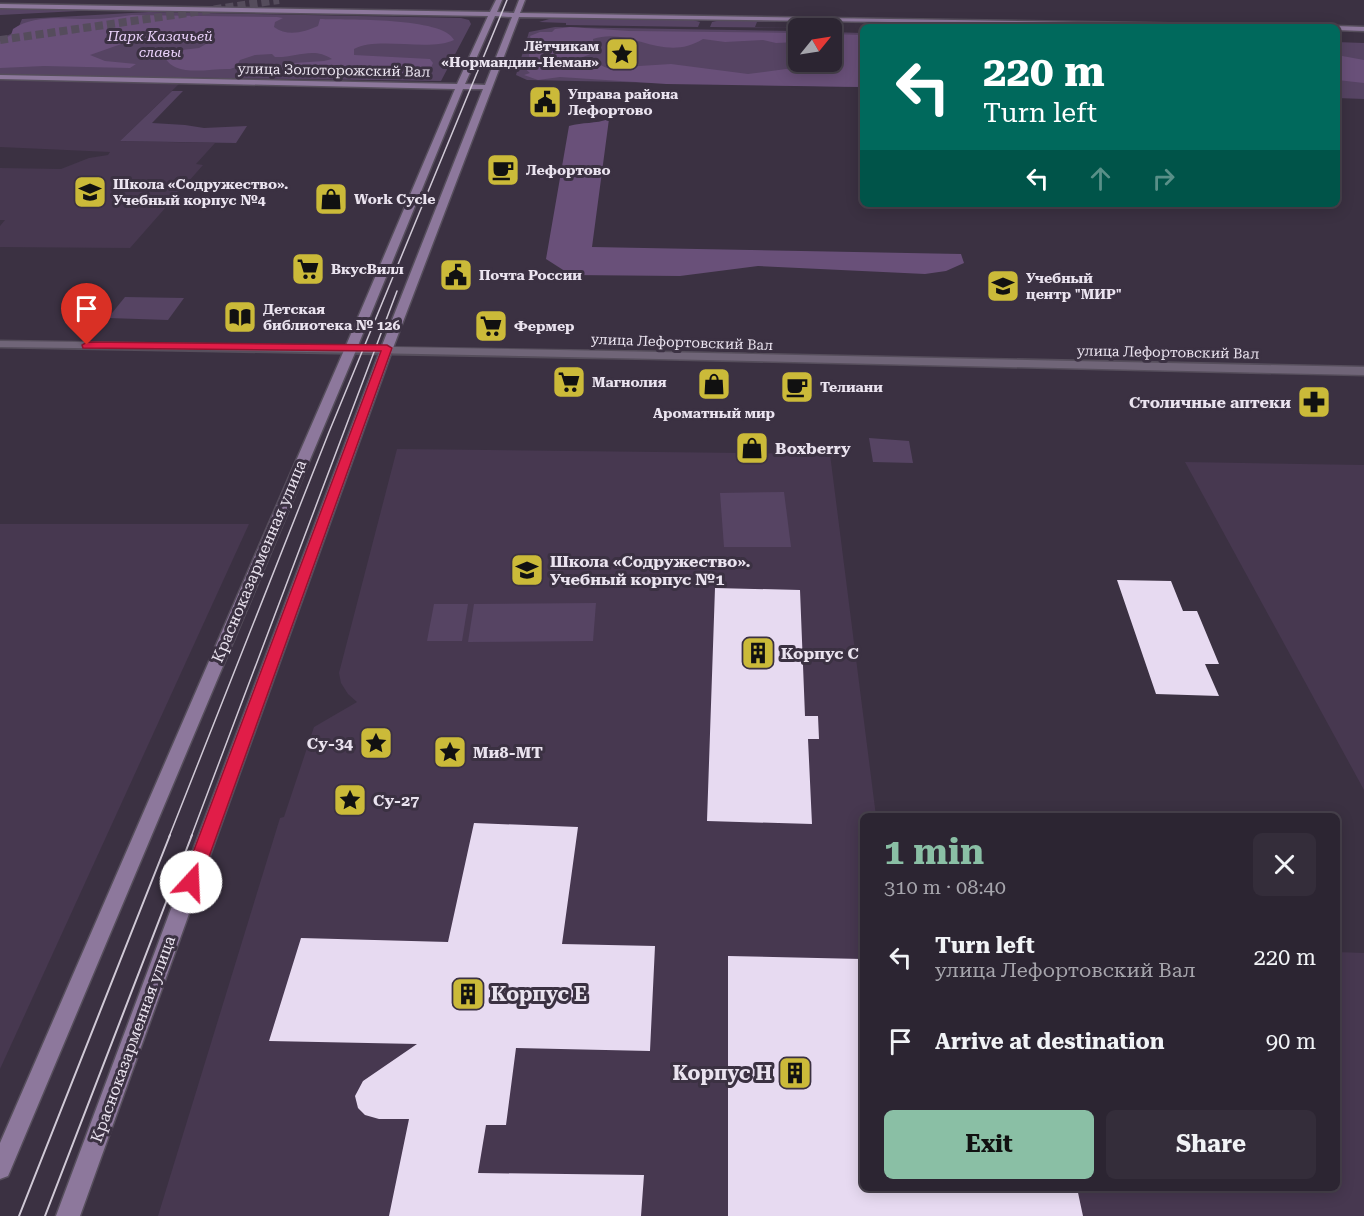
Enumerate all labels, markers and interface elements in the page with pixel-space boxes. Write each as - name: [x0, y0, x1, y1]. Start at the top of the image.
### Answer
- north arrow: [788, 18, 842, 72]
- map controls: [788, 18, 842, 72]
- park label: Парк Казачьей славы: [106, 28, 213, 60]
- place icon: Лётчикам «Нормандии-Неман»: [604, 36, 640, 72]
- place label: Лётчикам «Нормандии-Неман»: [441, 38, 600, 70]
- text: 220 m: [983, 47, 1105, 96]
- icon: left: [884, 48, 962, 126]
- street label: улица Золоторожский Вал: [237, 60, 431, 80]
- public building icon: Управа района Лефортово: [527, 84, 563, 120]
- place label: Управа района Лефортово: [568, 86, 679, 118]
- text: Turn left: [983, 97, 1097, 129]
- cafe icon: Лефортово: [485, 152, 521, 188]
- place label: Лефортово: [526, 162, 610, 178]
- icon: left: [1021, 162, 1054, 195]
- icon: ahead: [1084, 162, 1117, 195]
- icon: right: [1147, 162, 1180, 195]
- school or university icon: Школа «Содружество». Учебный корпус №4: [72, 174, 108, 210]
- place label: Школа «Содружество». Учебный корпус №4: [113, 176, 288, 208]
- shop icon: Work Cycle: [313, 181, 349, 217]
- place label: Work Cycle: [354, 191, 435, 207]
- supermarket icon: ВкусВилл: [290, 251, 326, 287]
- public building icon: Почта России: [438, 257, 474, 293]
- place label: ВкусВилл: [331, 261, 404, 277]
- place label: Почта России: [479, 267, 582, 283]
- school or university icon: Учебный центр "МИР": [985, 268, 1021, 304]
- place label: Учебный центр "МИР": [1026, 270, 1122, 302]
- pin: [61, 283, 112, 345]
- icon: arrive: [70, 292, 103, 325]
- library icon: Детская библиотека № 126: [222, 299, 258, 335]
- place label: Детская библиотека № 126: [263, 301, 400, 333]
- supermarket icon: Фермер: [473, 308, 509, 344]
- place label: Фермер: [514, 318, 575, 334]
- street label: улица Лефортовский Вал: [591, 331, 773, 353]
- street label: улица Лефортовский Вал: [1077, 342, 1259, 362]
- supermarket icon: Магнолия: [551, 364, 587, 400]
- shop icon: Ароматный мир: [696, 366, 732, 402]
- cafe icon: Телиани: [779, 369, 815, 405]
- place label: Магнолия: [592, 374, 667, 390]
- place label: Телиани: [820, 379, 883, 395]
- pharmacy icon: Столичные аптеки: [1296, 384, 1332, 420]
- place label: Столичные аптеки: [1129, 393, 1291, 412]
- place label: Ароматный мир: [653, 405, 775, 421]
- shop icon: Boxberry: [734, 430, 770, 466]
- place label: Boxberry: [775, 439, 851, 458]
- street label: Красноказарменная улица: [208, 456, 311, 665]
- school or university icon: Школа «Содружество». Учебный корпус №1: [509, 552, 545, 588]
- place label: Школа «Содружество». Учебный корпус №1: [550, 552, 750, 589]
- building icon: Корпус С: [740, 635, 776, 671]
- place label: Корпус С: [781, 644, 859, 663]
- place icon: Су-34: [358, 725, 394, 761]
- place label: Су-34: [307, 734, 353, 753]
- place icon: Ми8-МТ: [432, 734, 468, 770]
- place label: Ми8-МТ: [473, 743, 543, 762]
- place icon: Су-27: [332, 782, 368, 818]
- place label: Су-27: [373, 791, 419, 810]
- text: 1 min: [884, 831, 984, 873]
- button: close: [1253, 833, 1316, 896]
- position arrow: [159, 850, 223, 914]
- text: 310 m · 08:40: [884, 875, 1006, 899]
- street label: Красноказарменная улица: [87, 933, 179, 1145]
- text: Turn left: [935, 933, 1035, 958]
- icon: left: [884, 941, 917, 974]
- text: 220 m: [1253, 945, 1316, 970]
- text: улица Лефортовский Вал: [935, 958, 1196, 982]
- building icon: Корпус Е: [450, 976, 486, 1012]
- place label: Корпус Е: [491, 982, 587, 1006]
- icon: arrive: [884, 1025, 917, 1058]
- text: Arrive at destination: [935, 1029, 1164, 1054]
- text: 90 m: [1266, 1029, 1316, 1054]
- building icon: Корпус Н: [777, 1055, 813, 1091]
- place label: Корпус Н: [672, 1061, 772, 1085]
- button: Exit: [884, 1110, 1094, 1179]
- button: Share: [1106, 1110, 1316, 1179]

